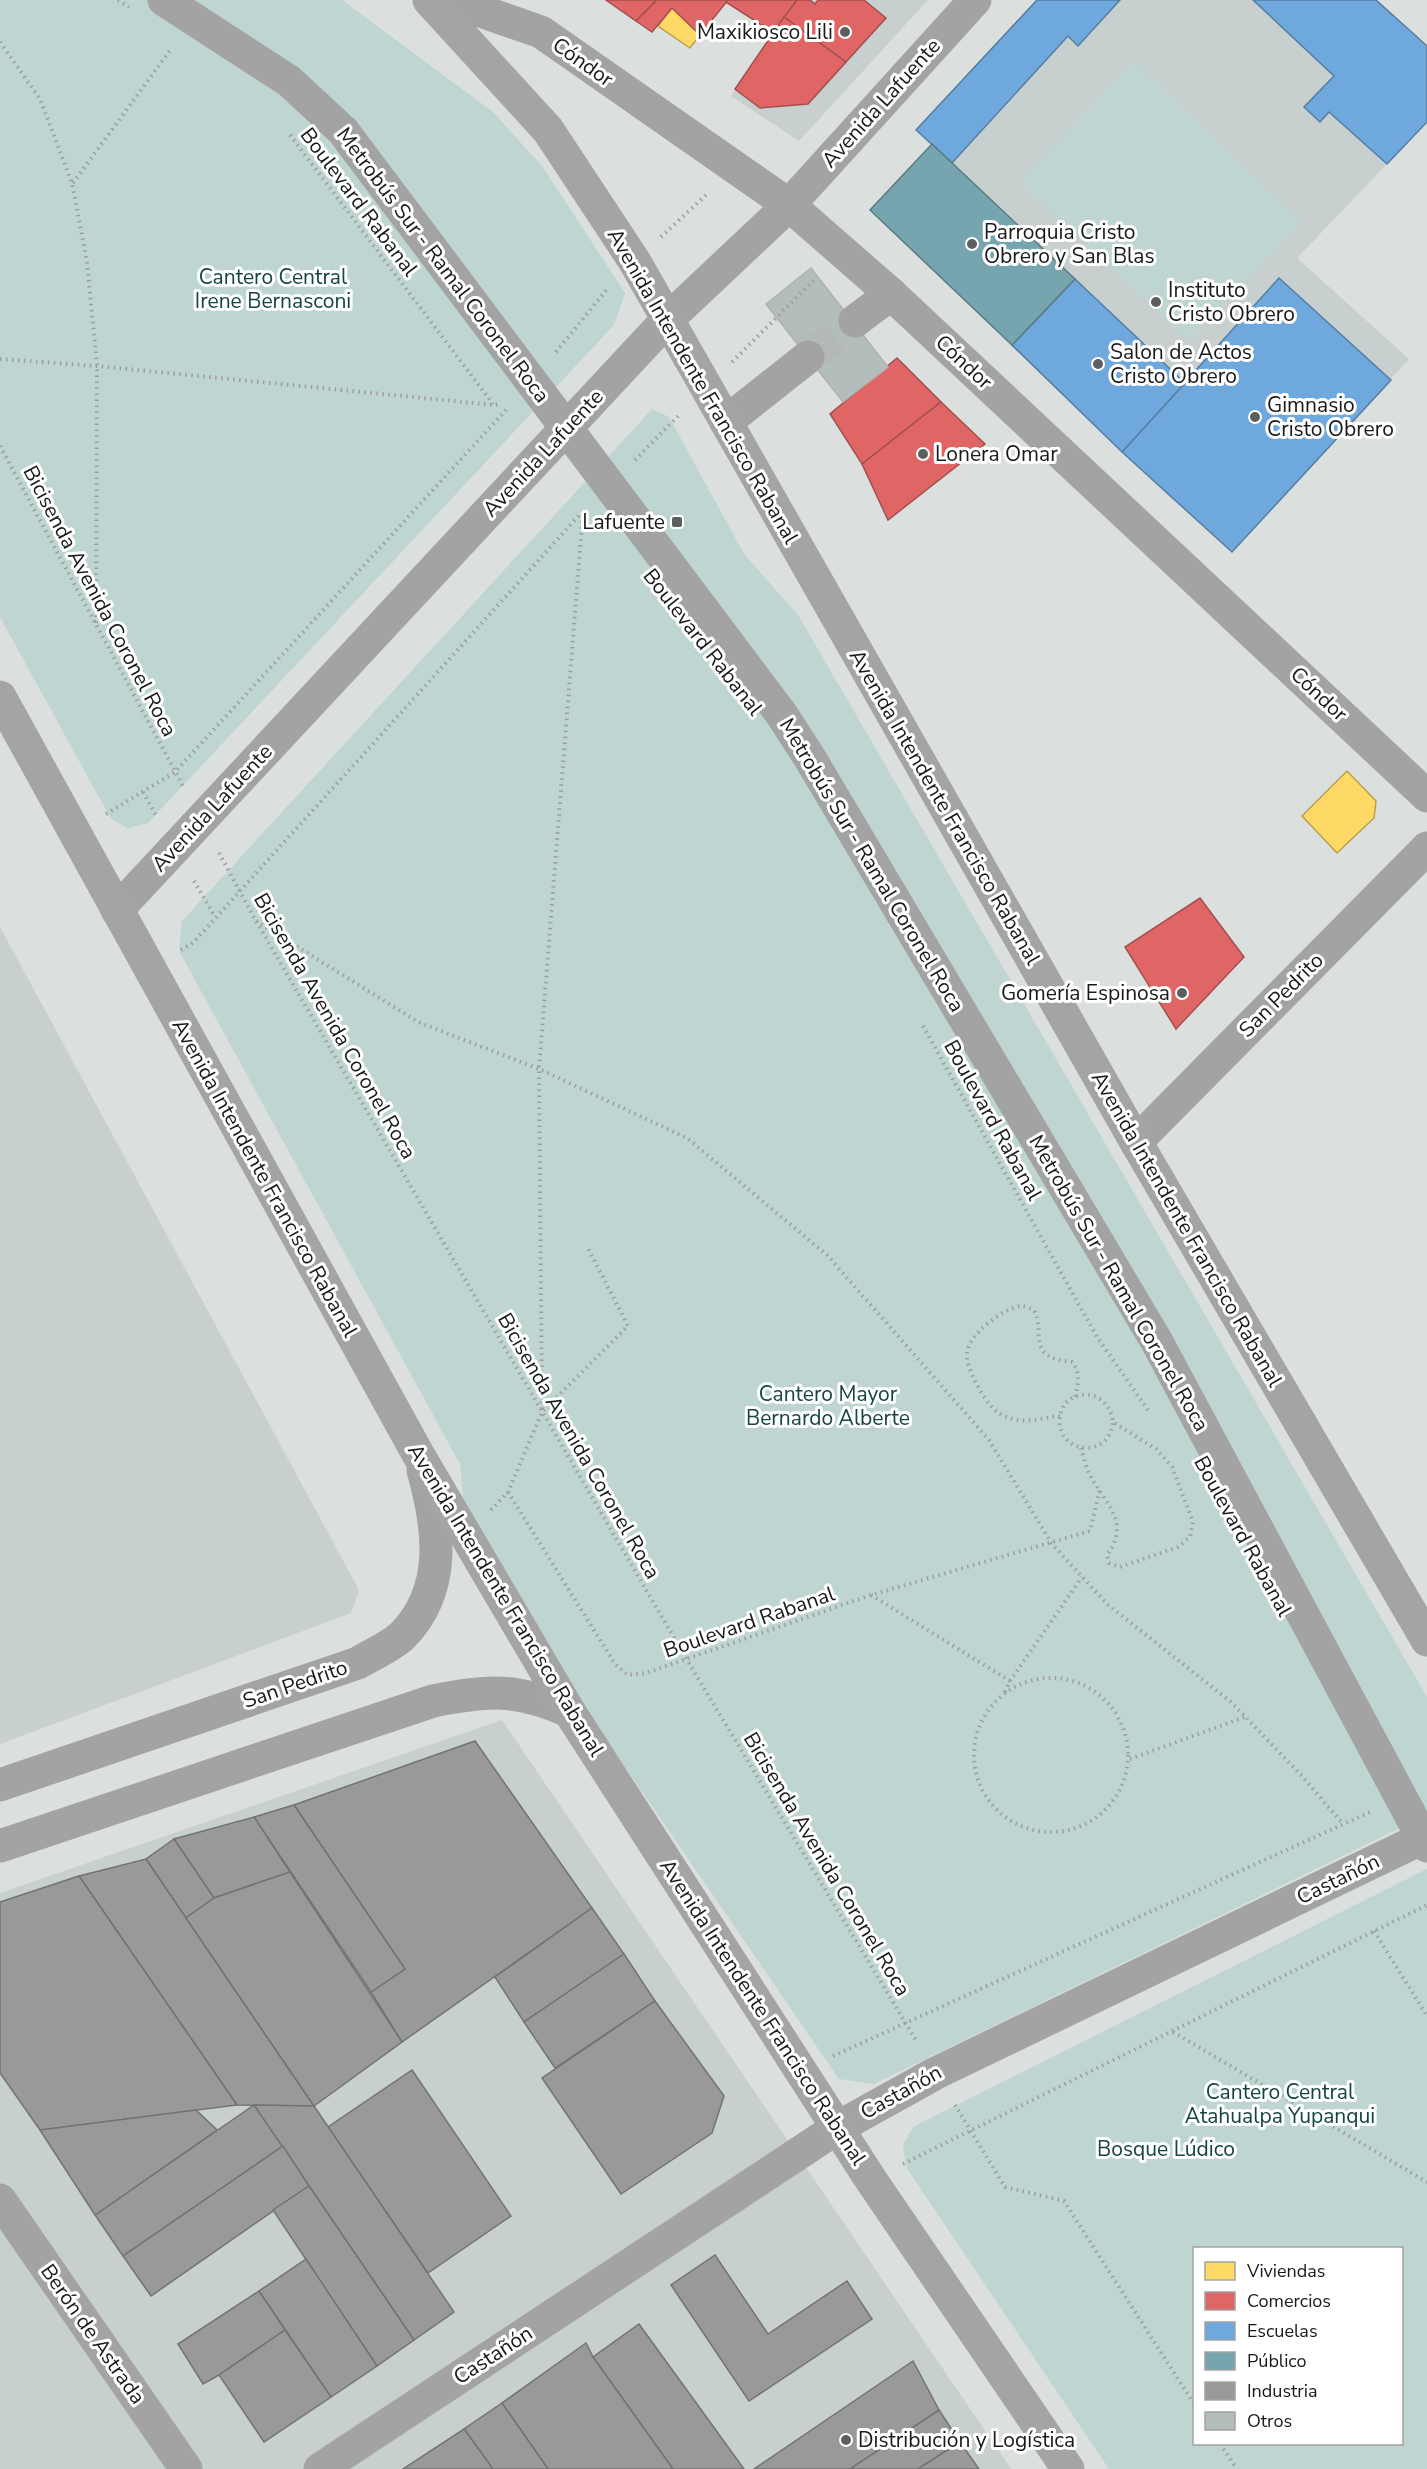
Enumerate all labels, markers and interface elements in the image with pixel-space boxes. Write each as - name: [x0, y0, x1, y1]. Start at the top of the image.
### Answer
- place label: Maxikiosco Lili: [697, 18, 833, 46]
- marker: Maxikiosco Lili: [838, 25, 852, 39]
- street label: Cóndor: [547, 31, 619, 93]
- street label: Avenida Lafuente: [815, 32, 947, 174]
- street label: Boulevard Rabanal: [294, 122, 425, 283]
- street label: Metrobús Sur - Ramal Coronel Roca: [330, 122, 556, 408]
- place label: Parroquia Cristo Obrero y San Blas: [984, 218, 1155, 270]
- street label: Avenida Intendente Francisco Rabanal: [601, 223, 805, 549]
- marker: Parroquia Cristo Obrero y San Blas: [965, 237, 979, 251]
- park label: Cantero Central Irene Bernasconi: [195, 263, 351, 315]
- place label: Instituto Cristo Obrero: [1168, 276, 1295, 328]
- marker: Instituto Cristo Obrero: [1149, 295, 1163, 309]
- street label: Cóndor: [929, 328, 999, 396]
- place label: Salon de Actos Cristo Obrero: [1110, 338, 1252, 390]
- marker: Salon de Actos Cristo Obrero: [1091, 357, 1105, 371]
- street label: Avenida Lafuente: [477, 383, 609, 523]
- place label: Gimnasio Cristo Obrero: [1267, 391, 1394, 443]
- marker: Gimnasio Cristo Obrero: [1248, 410, 1262, 424]
- place label: Lonera Omar: [935, 440, 1058, 468]
- marker: Lonera Omar: [916, 447, 930, 461]
- street label: Bicisenda Avenida Coronel Roca: [17, 461, 183, 741]
- place label: Lafuente: [582, 508, 665, 536]
- marker: Lafuente: [670, 515, 684, 529]
- street label: Boulevard Rabanal: [637, 563, 770, 722]
- street label: Avenida Intendente Francisco Rabanal: [843, 644, 1047, 970]
- street label: Cóndor: [1284, 660, 1354, 728]
- street label: Metrobús Sur - Ramal Coronel Roca: [773, 713, 971, 1017]
- street label: Avenida Lafuente: [146, 738, 278, 878]
- street label: Bicisenda Avenida Coronel Roca: [247, 888, 423, 1164]
- street label: San Pedrito: [1233, 947, 1329, 1043]
- place label: Gomería Espinosa: [1001, 979, 1170, 1007]
- marker: Gomería Espinosa: [1175, 986, 1189, 1000]
- street label: Avenida Intendente Francisco Rabanal: [166, 1014, 365, 1343]
- street label: Boulevard Rabanal: [937, 1035, 1049, 1206]
- street label: Avenida Intendente Francisco Rabanal: [1085, 1066, 1289, 1392]
- street label: Metrobús Sur - Ramal Coronel Roca: [1022, 1130, 1216, 1436]
- street label: Bicisenda Avenida Coronel Roca: [491, 1308, 667, 1584]
- park label: Cantero Mayor Bernardo Alberte: [746, 1380, 910, 1432]
- street label: Avenida Intendente Francisco Rabanal: [401, 1439, 611, 1762]
- street label: Boulevard Rabanal: [1187, 1451, 1299, 1622]
- street label: Boulevard Rabanal: [660, 1579, 839, 1664]
- street label: San Pedrito: [239, 1653, 351, 1715]
- street label: Bicisenda Avenida Coronel Roca: [737, 1727, 917, 2001]
- street label: Castañón: [1292, 1847, 1384, 1911]
- street label: Avenida Intendente Francisco Rabanal: [653, 1853, 873, 2171]
- street label: Castañón: [855, 2058, 947, 2126]
- park label: Cantero Central Atahualpa Yupanqui: [1185, 2078, 1375, 2130]
- park label: Bosque Lúdico: [1097, 2135, 1235, 2163]
- legend: [1193, 2247, 1403, 2445]
- street label: Berón de Astrada: [34, 2258, 152, 2410]
- text: Viviendas: [1246, 2259, 1326, 2283]
- text: Comercios: [1247, 2289, 1331, 2313]
- street label: Castañón: [448, 2319, 538, 2391]
- text: Escuelas: [1247, 2319, 1318, 2343]
- text: Público: [1247, 2349, 1307, 2373]
- text: Industria: [1247, 2379, 1317, 2403]
- text: Otros: [1247, 2409, 1292, 2433]
- place label: Distribución y Logística: [858, 2426, 1075, 2454]
- marker: Distribución y Logística: [839, 2433, 853, 2447]

